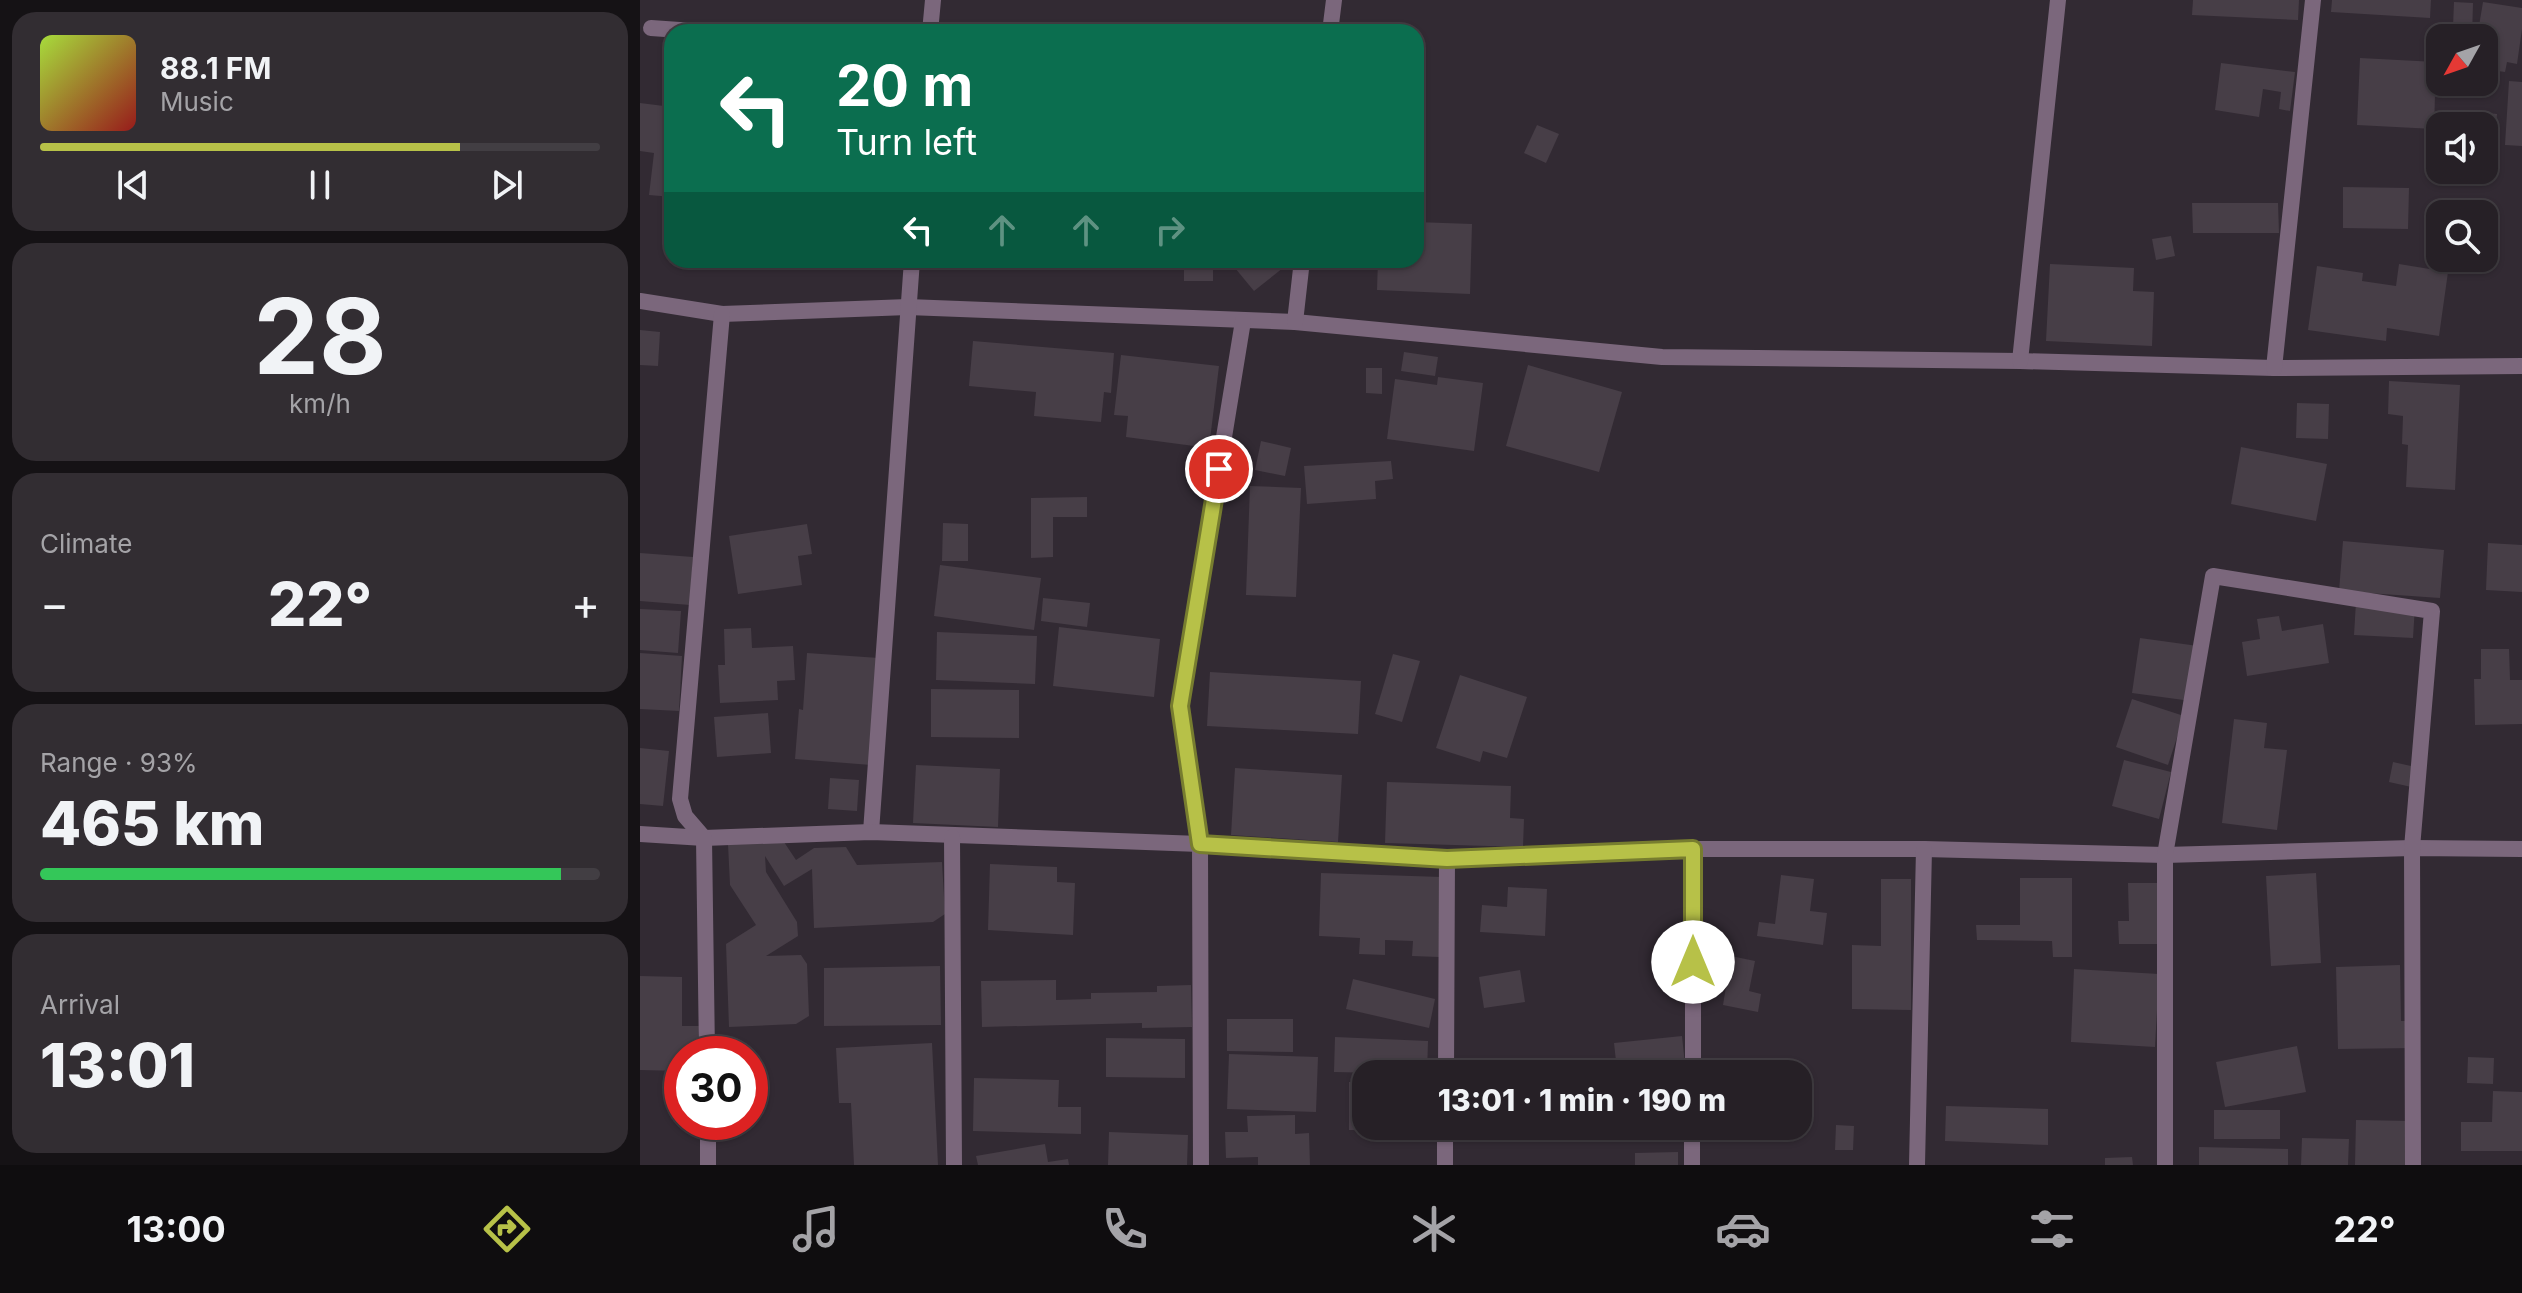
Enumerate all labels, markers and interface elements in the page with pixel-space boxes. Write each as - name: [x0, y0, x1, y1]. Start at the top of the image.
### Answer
- north arrow: [2426, 24, 2498, 96]
- map controls: [2426, 24, 2498, 272]
- text: 88.1 FM: [160, 50, 271, 86]
- text: 20 m: [836, 52, 973, 120]
- icon: left: [704, 56, 808, 160]
- text: Music: [160, 86, 234, 117]
- button: sound: [2426, 112, 2498, 184]
- text: Turn left: [836, 120, 977, 164]
- icon: previous: [111, 163, 155, 207]
- icon: pause: [298, 163, 342, 207]
- icon: next: [485, 163, 529, 207]
- button: search: [2426, 200, 2498, 272]
- icon: left: [896, 208, 940, 252]
- icon: ahead: [980, 208, 1024, 252]
- icon: ahead: [1064, 208, 1108, 252]
- icon: right: [1148, 208, 1192, 252]
- text: 28: [253, 273, 387, 399]
- text: km/h: [289, 388, 351, 419]
- pin: [1185, 435, 1253, 503]
- icon: arrive: [1197, 447, 1241, 491]
- text: Climate: [40, 528, 132, 559]
- text: 22°: [268, 568, 372, 640]
- text: −: [40, 577, 69, 631]
- text: +: [571, 577, 600, 631]
- text: Range · 93%: [40, 747, 198, 778]
- text: 465 km: [40, 787, 264, 859]
- position arrow: [1651, 920, 1735, 1004]
- text: Arrival: [40, 989, 120, 1020]
- text: 13:01: [40, 1029, 195, 1101]
- speed limit sign: 30: [664, 1036, 768, 1140]
- text: 13:01 · 1 min · 190 m: [1438, 1082, 1726, 1118]
- icon: directions: [479, 1201, 535, 1257]
- icon: music: [788, 1201, 844, 1257]
- icon: phone: [1097, 1201, 1153, 1257]
- icon: climate: [1406, 1201, 1462, 1257]
- icon: car: [1715, 1201, 1771, 1257]
- icon: filters: [2024, 1201, 2080, 1257]
- text: 13:00: [127, 1207, 226, 1251]
- text: 22°: [2334, 1207, 2395, 1251]

